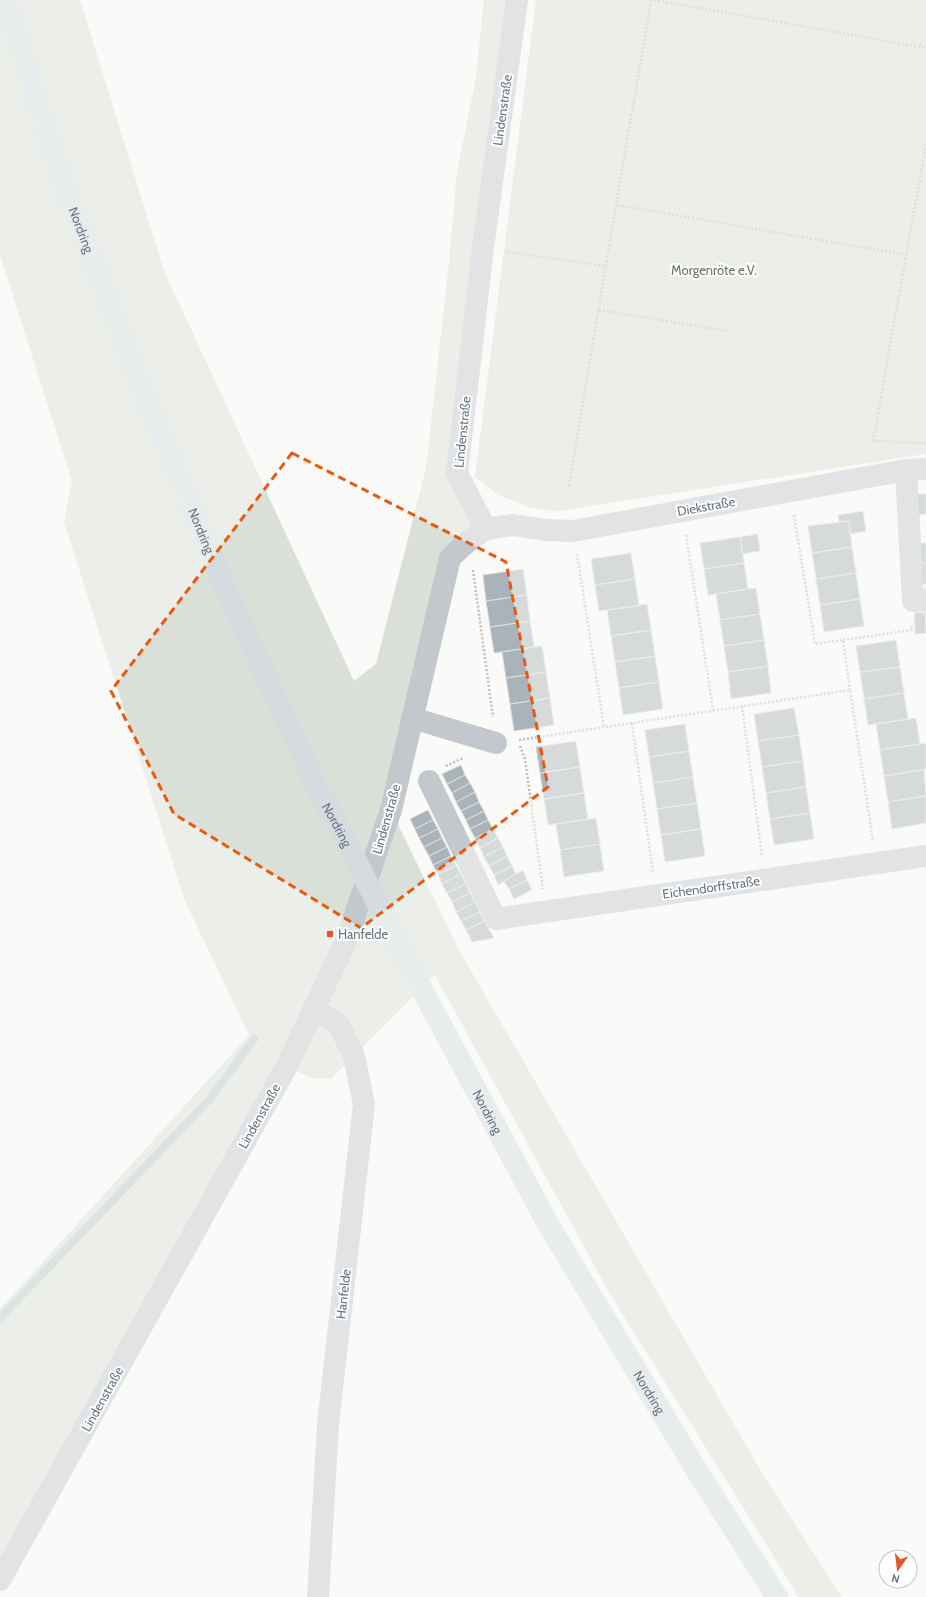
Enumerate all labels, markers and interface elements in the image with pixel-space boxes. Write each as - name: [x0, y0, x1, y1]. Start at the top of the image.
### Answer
- street label: Lindenstraße: [489, 73, 515, 147]
- street label: Nordring: [65, 205, 98, 256]
- park label: Morgenröte e.V.: [671, 262, 757, 278]
- street label: Lindenstraße: [450, 395, 474, 469]
- street label: Diekstraße: [676, 493, 737, 519]
- street label: Nordring: [185, 506, 218, 556]
- street label: Lindenstraße: [368, 782, 404, 856]
- street label: Nordring: [319, 800, 356, 850]
- street label: Eichendorffstraße: [661, 872, 761, 902]
- place label: Hanfelde: [338, 926, 389, 942]
- marker: Hanfelde: [325, 929, 335, 939]
- street label: Lindenstraße: [235, 1080, 284, 1151]
- street label: Nordring: [469, 1087, 506, 1137]
- street label: Hanfelde: [332, 1268, 354, 1320]
- street label: Lindenstraße: [78, 1363, 127, 1434]
- street label: Nordring: [630, 1368, 669, 1417]
- north arrow: [878, 1549, 918, 1589]
- text: N: [890, 1571, 901, 1586]

